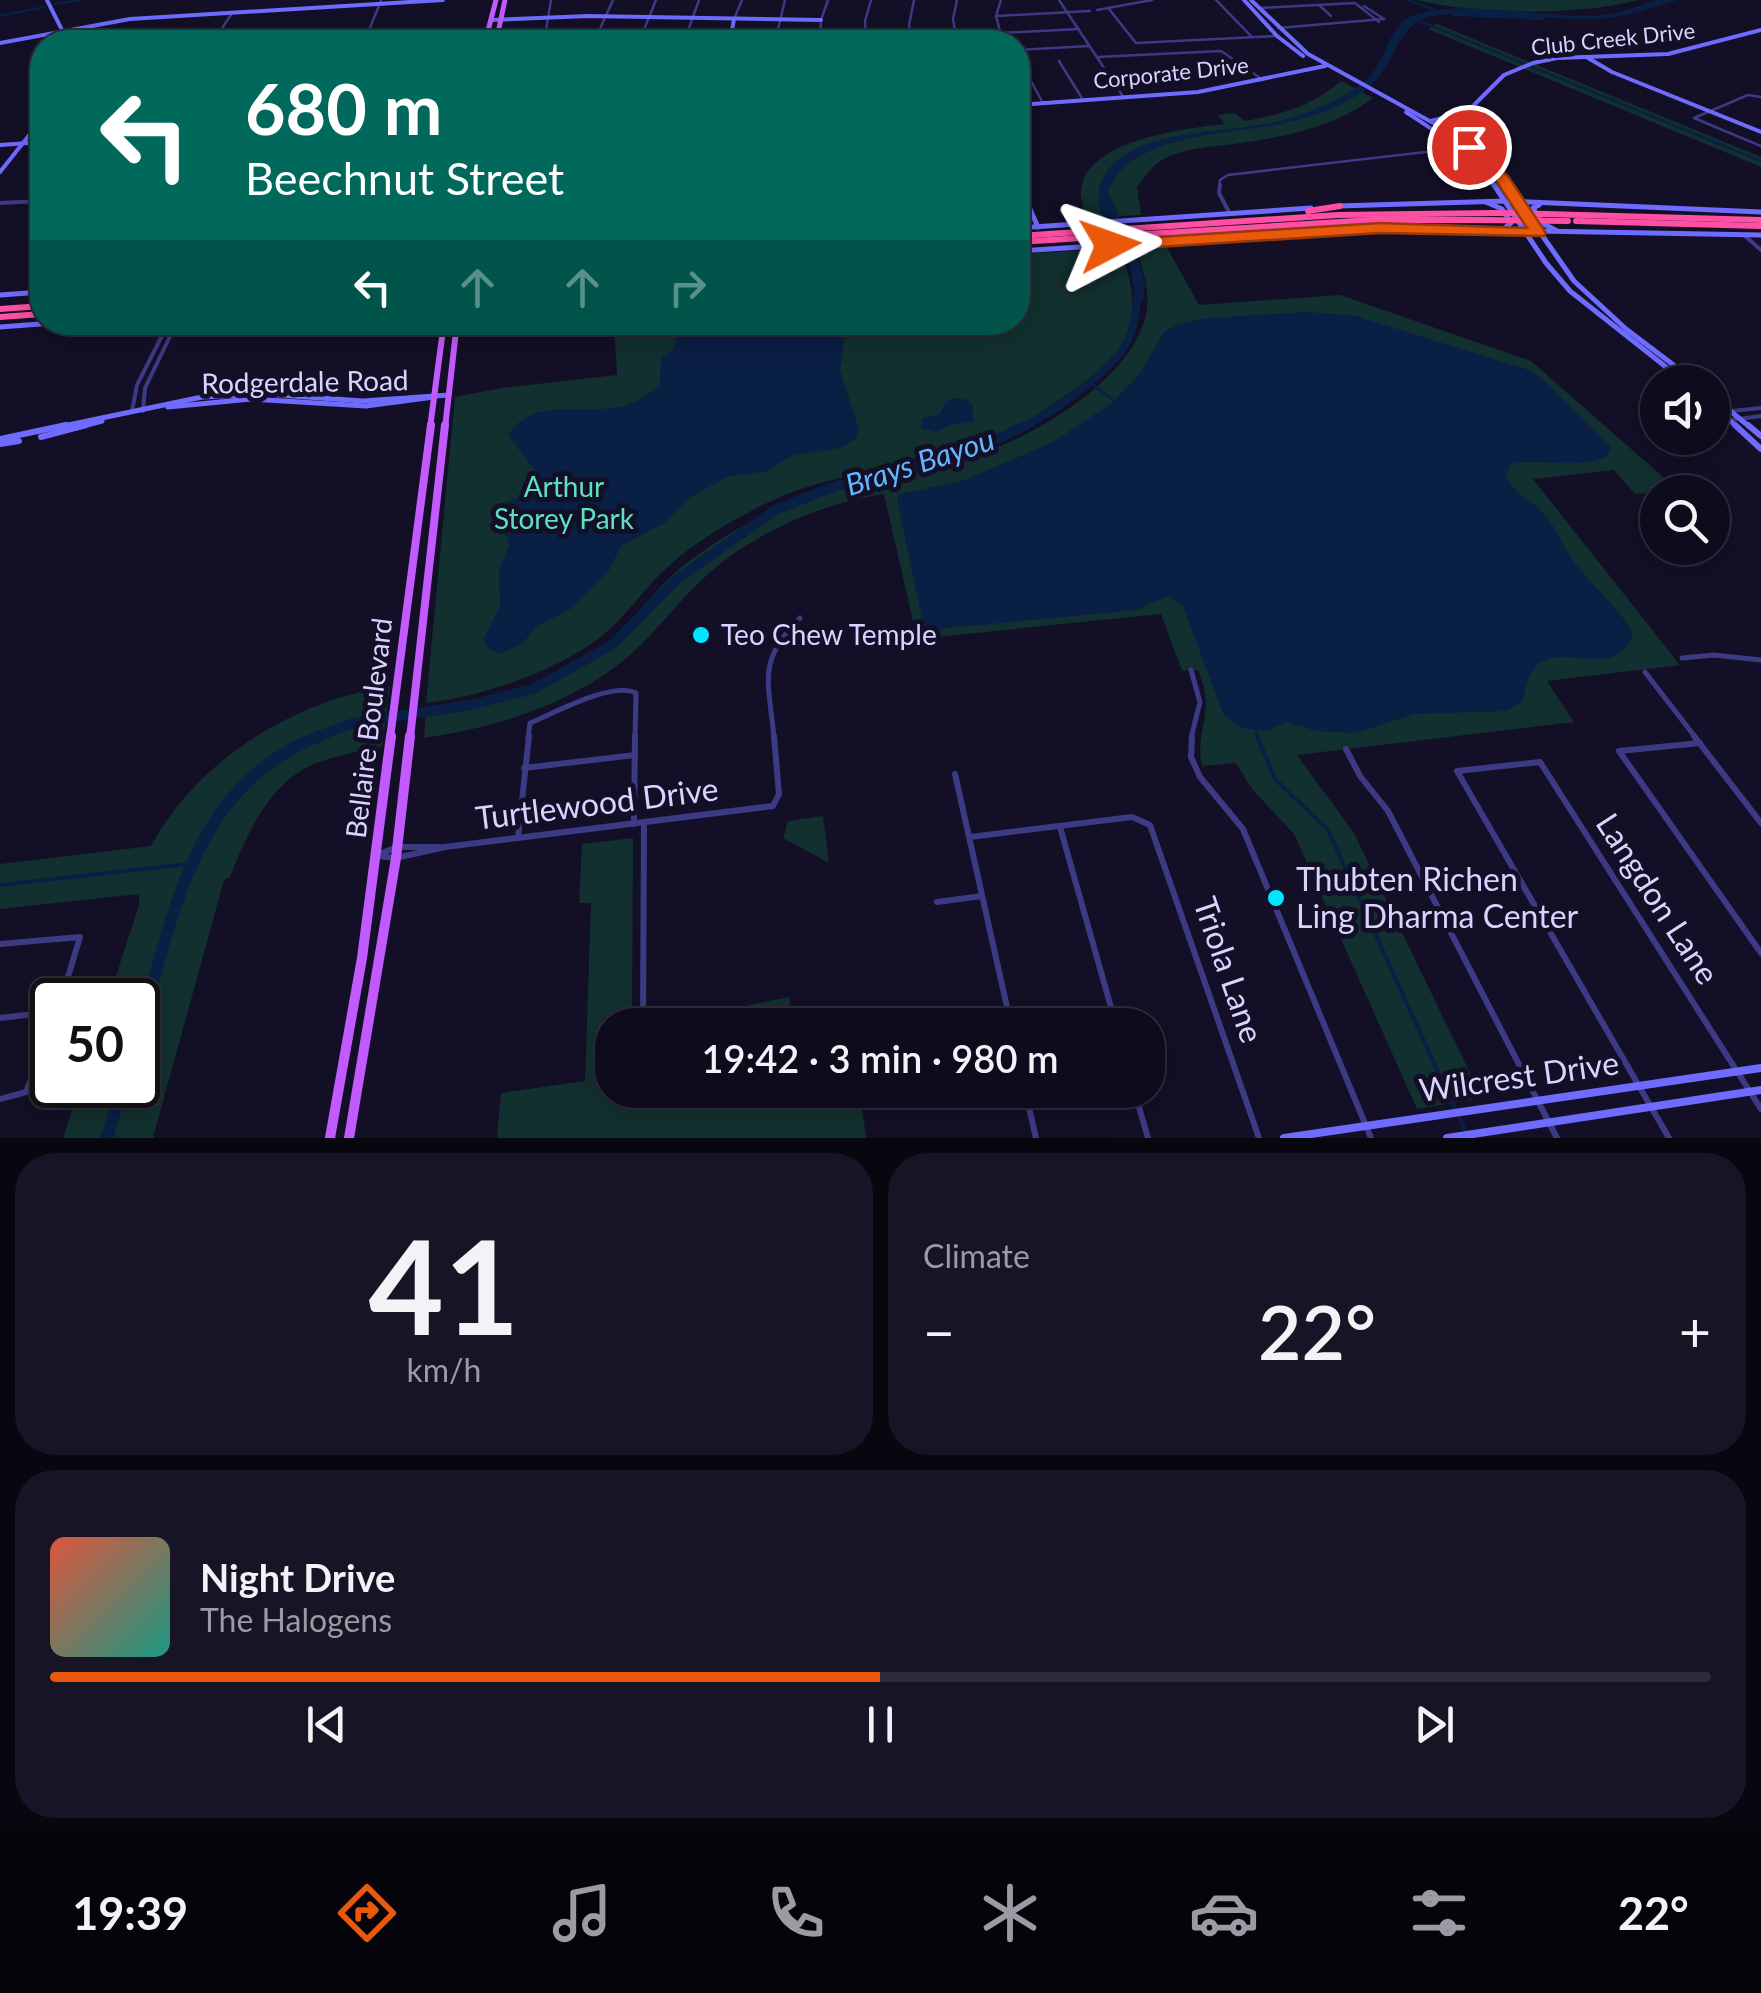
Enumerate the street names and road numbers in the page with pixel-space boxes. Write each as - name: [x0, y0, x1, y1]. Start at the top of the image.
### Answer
- street label: Club Creek Drive: [1530, 16, 1696, 61]
- street label: Corporate Drive: [1092, 51, 1250, 94]
- street label: Rodgerdale Road: [201, 362, 409, 400]
- street label: Bellaire Boulevard: [338, 616, 398, 840]
- street label: Turtlewood Drive: [473, 768, 720, 837]
- street label: Langdon Lane: [1589, 805, 1728, 991]
- street label: Triola Lane: [1186, 891, 1273, 1048]
- street label: Wilcrest Drive: [1416, 1042, 1621, 1109]

